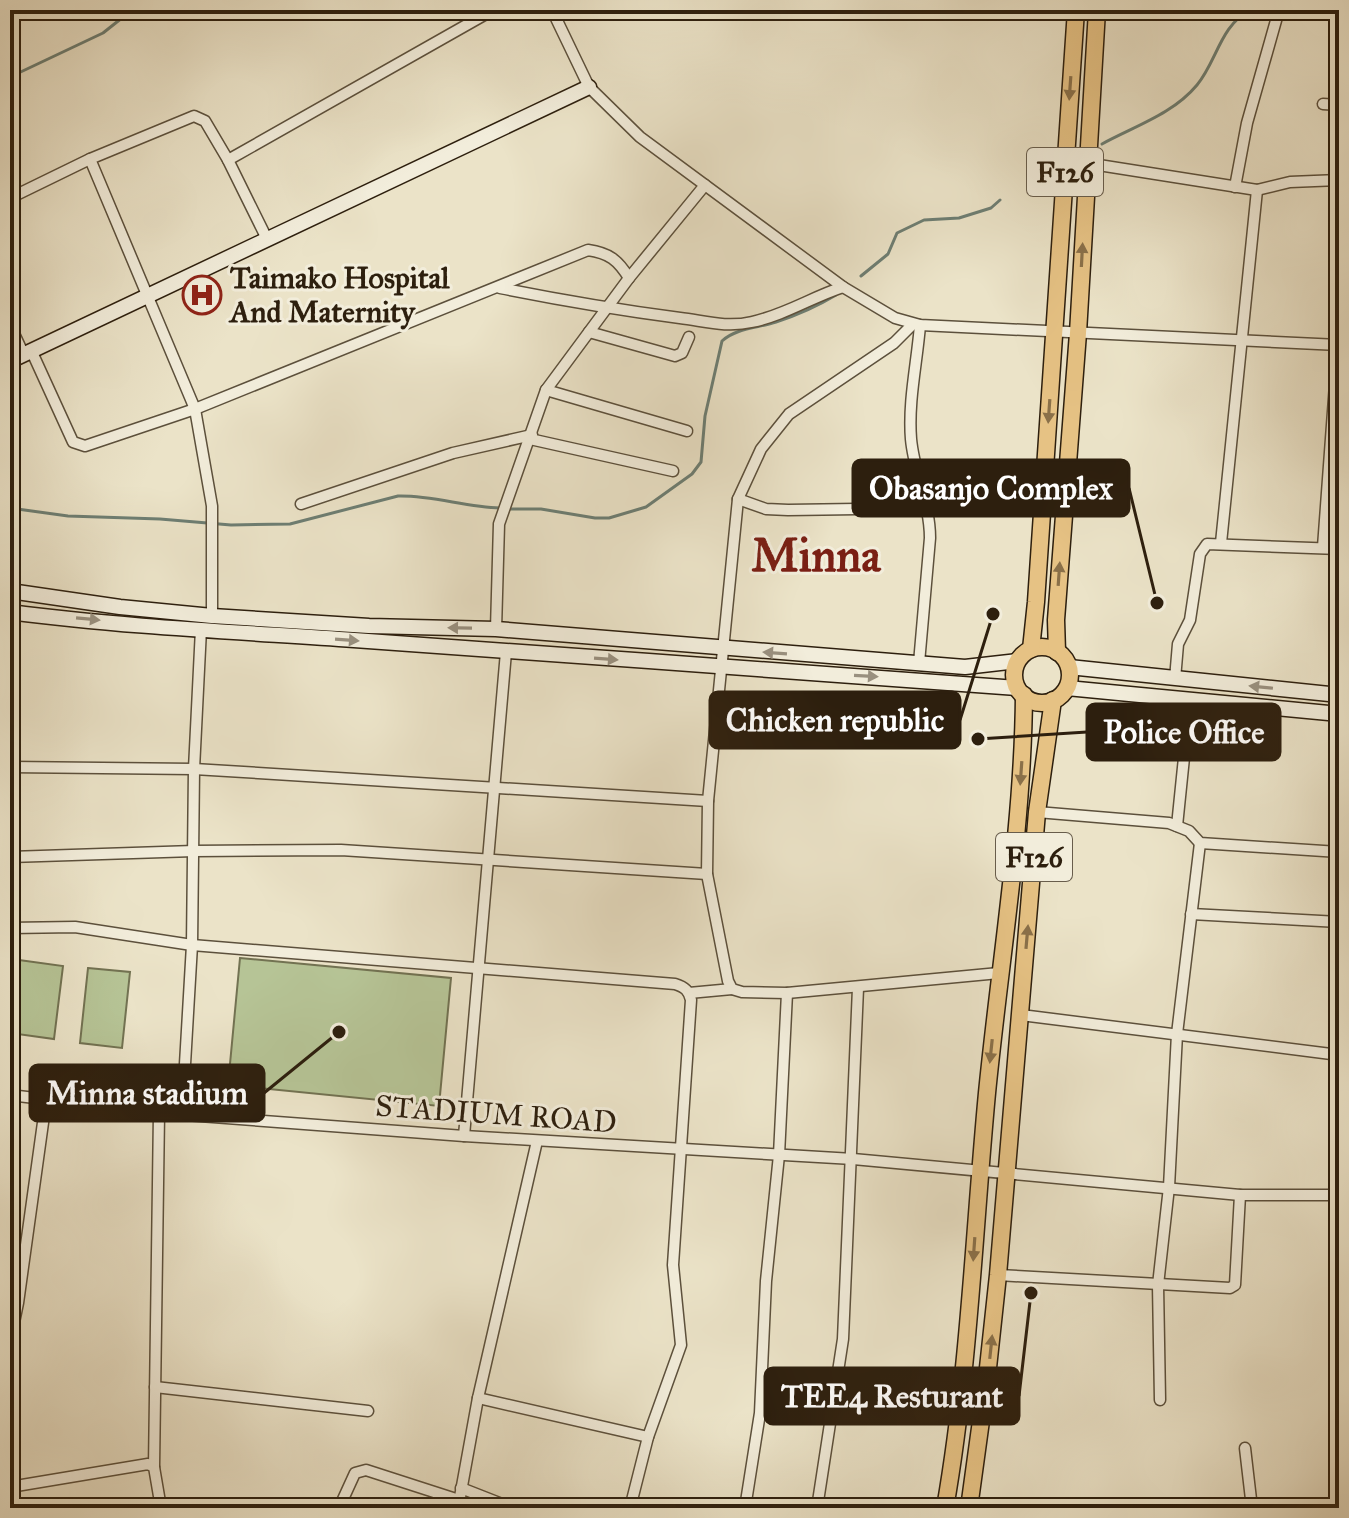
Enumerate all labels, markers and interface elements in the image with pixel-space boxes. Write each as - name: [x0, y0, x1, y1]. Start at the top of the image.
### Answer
- one-way arrow: [1063, 76, 1076, 101]
- road number: F126: [1027, 148, 1103, 196]
- one-way arrow: [1075, 242, 1088, 267]
- place label: Taimako Hospital And Maternity: [228, 260, 450, 330]
- hospital icon: Taimako Hospital And Maternity: [181, 274, 223, 316]
- one-way arrow: [1042, 399, 1055, 424]
- callout: Obasanjo Complex: [853, 460, 1129, 516]
- text: Obasanjo Complex: [869, 469, 1114, 508]
- district label: Minna: [751, 527, 882, 584]
- one-way arrow: [1053, 561, 1066, 586]
- one-way arrow: [76, 613, 101, 626]
- one-way arrow: [447, 622, 472, 635]
- one-way arrow: [335, 634, 360, 647]
- one-way arrow: [762, 646, 787, 659]
- one-way arrow: [594, 653, 619, 666]
- one-way arrow: [854, 669, 879, 682]
- one-way arrow: [1248, 680, 1273, 693]
- callout: Chicken republic: [710, 692, 960, 748]
- text: Chicken republic: [726, 701, 945, 740]
- callout: Police Office: [1087, 704, 1280, 760]
- text: Police Office: [1103, 713, 1265, 752]
- one-way arrow: [1014, 761, 1027, 786]
- road number: F126: [996, 833, 1072, 881]
- one-way arrow: [1021, 924, 1034, 949]
- one-way arrow: [985, 1039, 998, 1064]
- callout: Minna stadium: [30, 1065, 264, 1121]
- text: Minna stadium: [46, 1074, 248, 1113]
- street label: STADIUM ROAD: [374, 1088, 618, 1140]
- one-way arrow: [967, 1237, 980, 1262]
- one-way arrow: [984, 1335, 997, 1360]
- callout: TEE4 Resturant: [765, 1368, 1019, 1424]
- text: TEE4 Resturant: [781, 1377, 1004, 1416]

